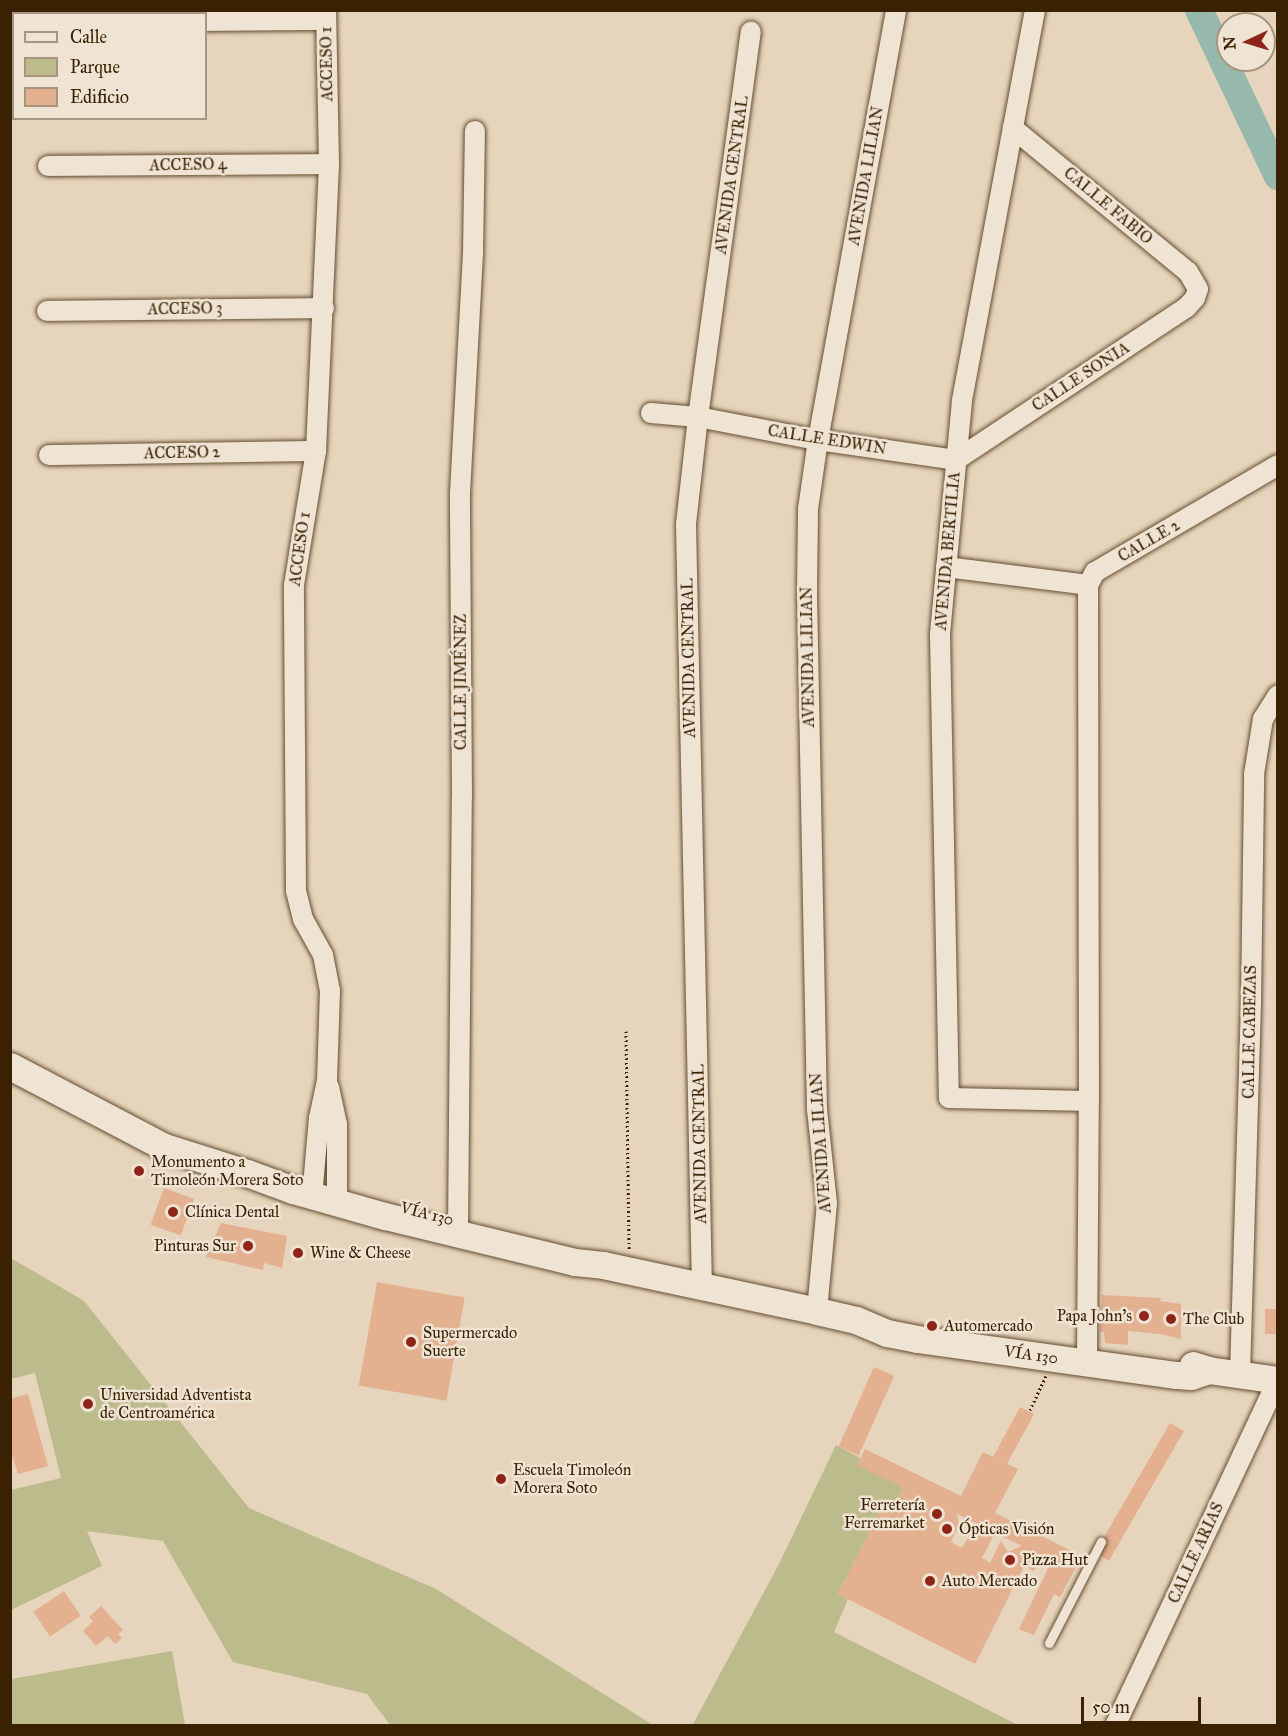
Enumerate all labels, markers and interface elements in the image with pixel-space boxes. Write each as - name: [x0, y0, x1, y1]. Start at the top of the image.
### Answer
- legend: [12, 12, 207, 120]
- north arrow: [1216, 12, 1276, 72]
- text: Calle: [70, 26, 107, 48]
- street label: ACCESO 1: [317, 26, 337, 102]
- text: N: [1220, 36, 1239, 51]
- text: Parque: [70, 56, 120, 78]
- text: Edificio: [70, 86, 129, 108]
- street label: AVENIDA CENTRAL: [711, 94, 753, 256]
- street label: AVENIDA LILIAN: [844, 105, 888, 247]
- street label: ACCESO 4: [149, 155, 227, 175]
- street label: CALLE FABIO: [1060, 163, 1156, 249]
- street label: ACCESO 3: [147, 299, 223, 319]
- street label: CALLE SONIA: [1029, 338, 1133, 416]
- street label: CALLE EDWIN: [766, 421, 888, 459]
- street label: ACCESO 2: [144, 443, 220, 463]
- street label: AVENIDA BERTILIA: [931, 471, 965, 631]
- street label: ACCESO 1: [285, 511, 315, 587]
- street label: CALLE 2: [1115, 516, 1183, 566]
- street label: AVENIDA CENTRAL: [678, 578, 700, 738]
- street label: AVENIDA LILIAN: [797, 586, 819, 728]
- street label: CALLE JIMÉNEZ: [451, 614, 471, 750]
- street label: CALLE CABEZAS: [1239, 965, 1261, 1099]
- street label: AVENIDA CENTRAL: [689, 1064, 711, 1224]
- street label: AVENIDA LILIAN: [807, 1072, 835, 1214]
- place label: Monumento a Timoleón Morera Soto: [151, 1152, 304, 1190]
- marker: Monumento a Timoleón Morera Soto: [132, 1164, 146, 1178]
- street label: VÍA 130: [398, 1198, 456, 1230]
- place label: Clínica Dental: [185, 1202, 279, 1222]
- marker: Clínica Dental: [166, 1205, 180, 1219]
- place label: Pinturas Sur: [154, 1236, 236, 1256]
- marker: Pinturas Sur: [241, 1239, 255, 1253]
- place label: Wine & Cheese: [310, 1243, 411, 1263]
- marker: Wine & Cheese: [291, 1246, 305, 1260]
- place label: Papa John's: [1057, 1306, 1132, 1326]
- marker: Papa John's: [1137, 1309, 1151, 1323]
- place label: The Club: [1183, 1309, 1244, 1329]
- marker: The Club: [1164, 1312, 1178, 1326]
- place label: Automercado: [944, 1316, 1033, 1336]
- marker: Automercado: [925, 1319, 939, 1333]
- place label: Supermercado Suerte: [423, 1323, 517, 1361]
- marker: Supermercado Suerte: [404, 1335, 418, 1349]
- street label: VÍA 130: [1003, 1342, 1059, 1368]
- place label: Universidad Adventista de Centroamérica: [100, 1385, 251, 1423]
- marker: Universidad Adventista de Centroamérica: [81, 1397, 95, 1411]
- place label: Escuela Timoleón Morera Soto: [513, 1460, 631, 1498]
- marker: Escuela Timoleón Morera Soto: [494, 1472, 508, 1486]
- place label: Ferretería Ferremarket: [844, 1495, 925, 1533]
- street label: CALLE ARIAS: [1164, 1500, 1228, 1606]
- marker: Ferretería Ferremarket: [930, 1507, 944, 1521]
- place label: Ópticas Visión: [959, 1519, 1054, 1539]
- marker: Ópticas Visión: [940, 1522, 954, 1536]
- place label: Pizza Hut: [1022, 1550, 1088, 1570]
- marker: Pizza Hut: [1003, 1553, 1017, 1567]
- place label: Auto Mercado: [942, 1571, 1037, 1591]
- marker: Auto Mercado: [923, 1574, 937, 1588]
- scale bar: [1084, 1685, 1204, 1723]
- text: 50 m: [1092, 1696, 1130, 1718]

